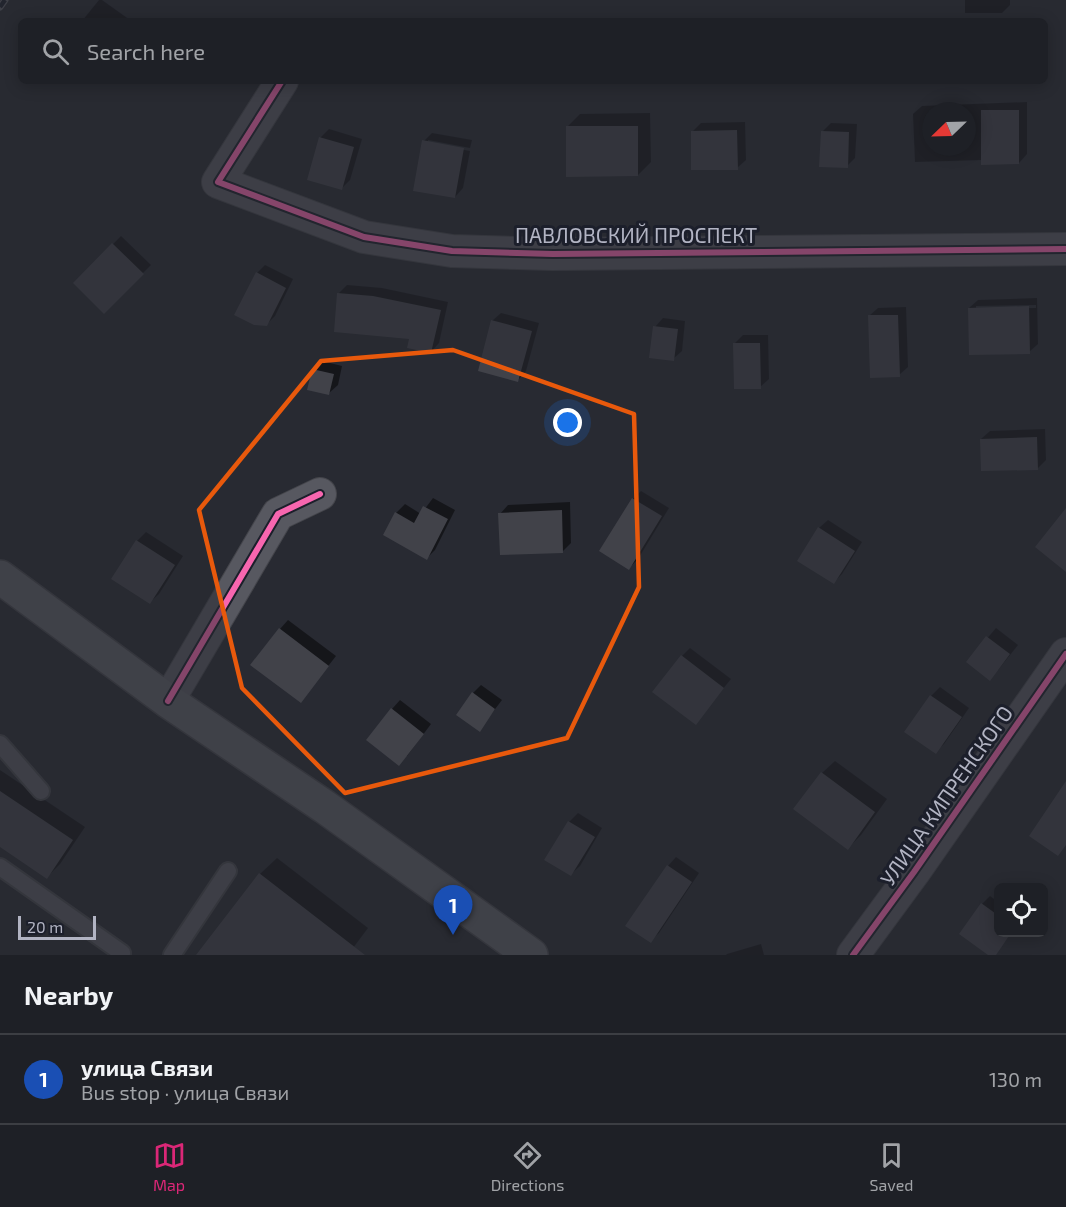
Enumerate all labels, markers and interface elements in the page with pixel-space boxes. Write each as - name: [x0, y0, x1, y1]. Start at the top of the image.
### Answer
- search box: [18, 18, 1048, 84]
- icon: search: [39, 35, 72, 68]
- text: Search here: [87, 38, 205, 64]
- north arrow: [922, 102, 976, 156]
- street label: ПАВЛОВСКИЙ ПРОСПЕКТ: [515, 222, 757, 247]
- your location: [553, 408, 582, 437]
- street label: УЛИЦА КИПРЕНСКОГО: [874, 700, 1017, 890]
- map controls: [994, 883, 1048, 937]
- button: locate: [994, 883, 1048, 937]
- pin: 1: [434, 886, 472, 935]
- scale bar: [18, 913, 96, 940]
- text: 20 m: [27, 917, 63, 936]
- text: Nearby: [24, 979, 113, 1010]
- text: улица Связи: [81, 1054, 213, 1080]
- text: 1: [39, 1067, 48, 1091]
- text: 130 m: [989, 1067, 1042, 1091]
- text: Bus stop · улица Связи: [81, 1080, 289, 1104]
- tab: Map: [153, 1139, 186, 1194]
- tab: Directions: [491, 1139, 564, 1194]
- tab: Saved: [870, 1139, 913, 1194]

